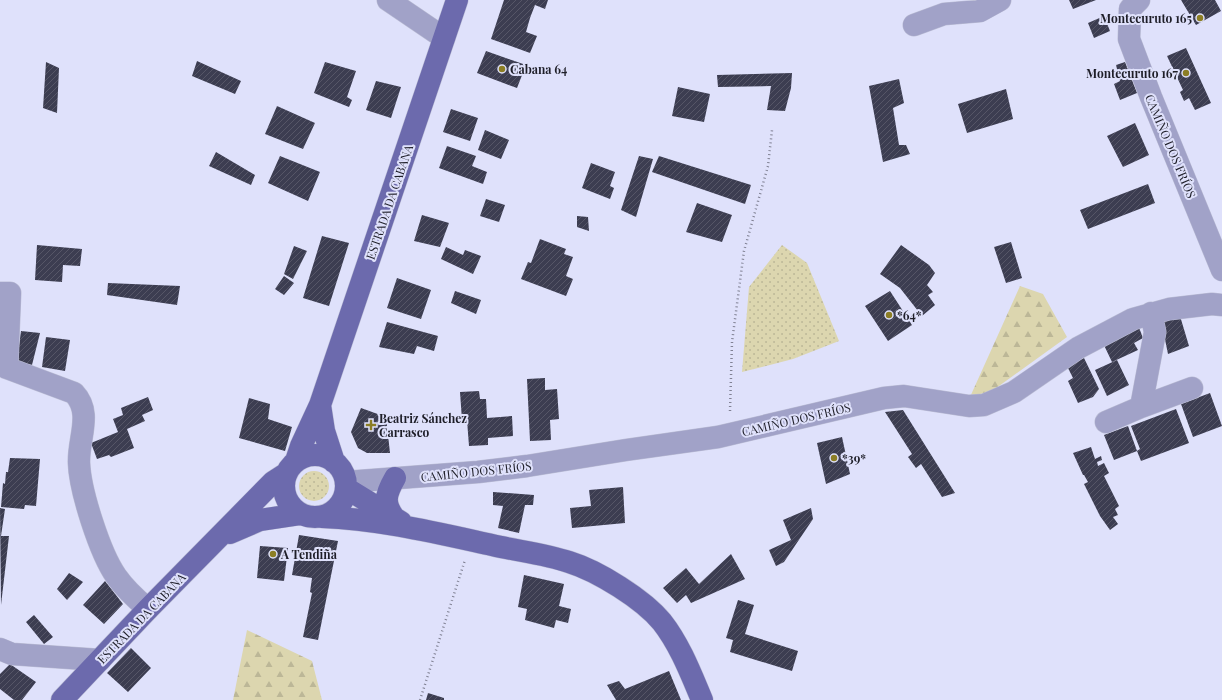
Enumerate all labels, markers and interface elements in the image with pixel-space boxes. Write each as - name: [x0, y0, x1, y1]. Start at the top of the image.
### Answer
- place label: Montecuruto 165: [1100, 10, 1192, 26]
- marker: Montecuruto 165: [1195, 13, 1205, 23]
- place label: Cabana 64: [510, 61, 567, 77]
- marker: Cabana 64: [497, 64, 507, 74]
- place label: Montecuruto 167: [1086, 65, 1179, 81]
- marker: Montecuruto 167: [1181, 68, 1191, 78]
- street label: CAMIÑO DOS FRÍOS: [1142, 92, 1200, 200]
- street label: ESTRADA DA CABANA: [362, 142, 416, 262]
- place label: *64*: [897, 307, 922, 323]
- marker: *64*: [884, 310, 894, 320]
- street label: CAMIÑO DOS FRÍOS: [740, 399, 852, 439]
- place label: Beatriz Sánchez Carrasco: [379, 410, 467, 440]
- marker: Beatriz Sánchez Carrasco: [366, 420, 376, 430]
- place label: *39*: [842, 450, 866, 466]
- marker: *39*: [829, 453, 839, 463]
- street label: CAMIÑO DOS FRÍOS: [420, 457, 532, 485]
- place label: A Tendiña: [280, 546, 338, 562]
- marker: A Tendiña: [268, 549, 278, 559]
- street label: ESTRADA DA CABANA: [93, 569, 189, 667]

